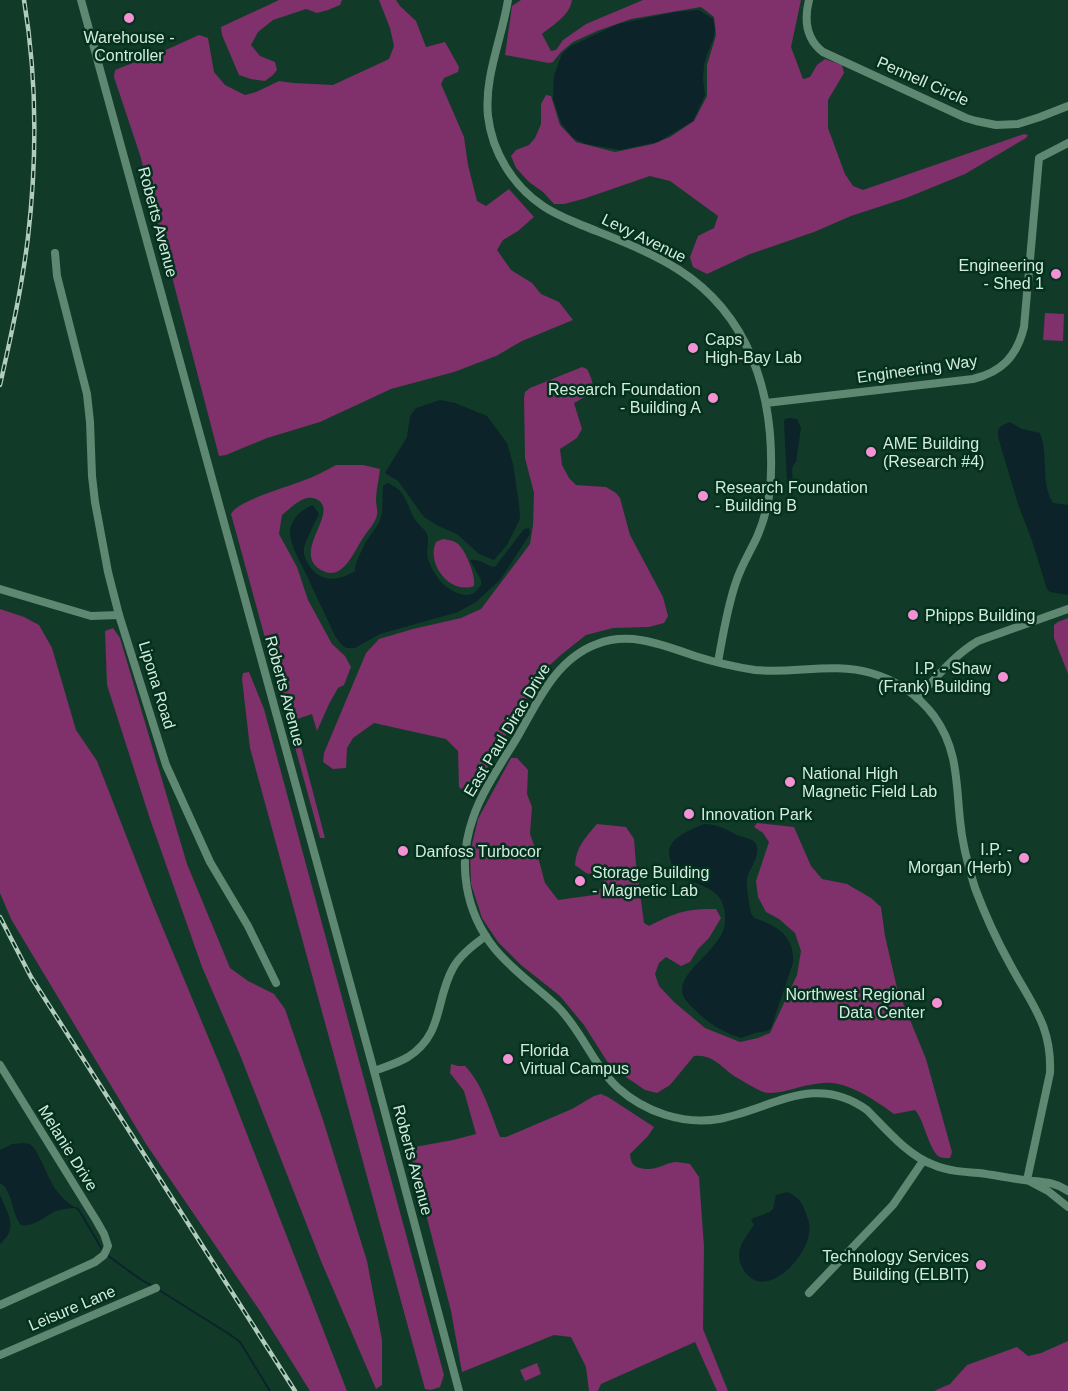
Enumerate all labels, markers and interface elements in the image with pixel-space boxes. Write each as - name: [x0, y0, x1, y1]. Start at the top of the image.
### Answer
- marker: Warehouse - Controller: [122, 11, 136, 25]
- place label: Warehouse - Controller: [84, 29, 175, 64]
- street label: Pennell Circle: [874, 53, 972, 109]
- street label: Roberts Avenue: [135, 165, 181, 279]
- street label: Levy Avenue: [599, 210, 689, 266]
- place label: Engineering - Shed 1: [959, 257, 1044, 292]
- marker: Engineering - Shed 1: [1049, 267, 1063, 281]
- place label: Caps High-Bay Lab: [705, 331, 802, 366]
- marker: Caps High-Bay Lab: [686, 341, 700, 355]
- street label: Engineering Way: [856, 352, 978, 386]
- place label: Research Foundation - Building A: [548, 381, 701, 416]
- marker: Research Foundation - Building A: [706, 391, 720, 405]
- place label: AME Building (Research #4): [883, 435, 984, 470]
- marker: AME Building (Research #4): [864, 445, 878, 459]
- place label: Research Foundation - Building B: [715, 479, 868, 514]
- marker: Research Foundation - Building B: [696, 489, 710, 503]
- place label: Phipps Building: [925, 607, 1035, 624]
- marker: Phipps Building: [906, 608, 920, 622]
- street label: Roberts Avenue: [262, 634, 308, 748]
- street label: Lipona Road: [136, 639, 178, 731]
- street label: East Paul Dirac Drive: [461, 660, 553, 800]
- place label: I.P. - Shaw (Frank) Building: [878, 660, 991, 695]
- marker: I.P. - Shaw (Frank) Building: [996, 670, 1010, 684]
- place label: National High Magnetic Field Lab: [802, 765, 937, 800]
- marker: National High Magnetic Field Lab: [783, 775, 797, 789]
- place label: Innovation Park: [701, 806, 813, 823]
- marker: Innovation Park: [682, 807, 696, 821]
- place label: I.P. - Morgan (Herb): [908, 841, 1012, 876]
- place label: Danfoss Turbocor: [415, 843, 542, 860]
- marker: Danfoss Turbocor: [396, 844, 410, 858]
- marker: I.P. - Morgan (Herb): [1017, 851, 1031, 865]
- place label: Storage Building - Magnetic Lab: [592, 864, 709, 899]
- marker: Storage Building - Magnetic Lab: [573, 874, 587, 888]
- place label: Northwest Regional Data Center: [785, 986, 926, 1021]
- marker: Northwest Regional Data Center: [930, 996, 944, 1010]
- place label: Florida Virtual Campus: [520, 1042, 629, 1077]
- marker: Florida Virtual Campus: [501, 1052, 515, 1066]
- street label: Melanie Drive: [35, 1102, 101, 1194]
- street label: Roberts Avenue: [390, 1103, 436, 1217]
- place label: Technology Services Building (ELBIT): [822, 1248, 969, 1283]
- marker: Technology Services Building (ELBIT): [974, 1258, 988, 1272]
- street label: Leisure Lane: [26, 1282, 118, 1334]

